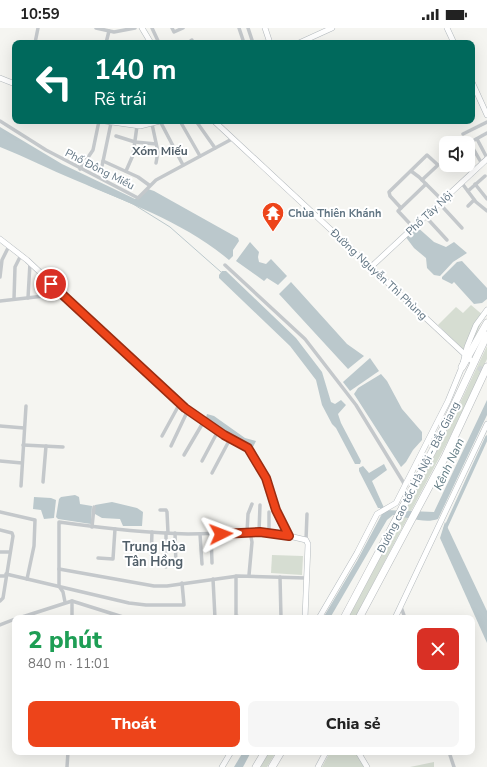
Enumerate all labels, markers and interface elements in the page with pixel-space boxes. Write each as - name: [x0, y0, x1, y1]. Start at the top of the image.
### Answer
- text: 10:59: [20, 4, 60, 24]
- text: 140 m: [94, 51, 177, 89]
- icon: left: [28, 56, 80, 108]
- text: Rẽ trái: [94, 87, 146, 111]
- map controls: [439, 136, 475, 172]
- button: sound: [439, 136, 475, 172]
- district label: Xóm Miếu: [131, 143, 188, 159]
- street label: Phố Đông Miếu: [63, 146, 137, 193]
- street label: Phố Tây Nội: [403, 188, 456, 239]
- temple icon: Chùa Thiên Khánh: [260, 200, 286, 233]
- place label: Chùa Thiên Khánh: [288, 206, 381, 221]
- street label: Đường Nguyễn Thì Phùng: [326, 225, 430, 323]
- pin: [34, 267, 68, 301]
- icon: arrive: [40, 273, 62, 295]
- street label: Đường cao tốc Hà Nội - Bắc Giang: [373, 399, 463, 556]
- water label: Kênh Nam: [430, 435, 468, 493]
- position arrow: [200, 513, 242, 555]
- district label: Trung Hòa Tân Hồng: [122, 538, 186, 571]
- text: 2 phút: [28, 624, 102, 656]
- button: close: [417, 628, 459, 670]
- text: 840 m · 11:01: [28, 655, 110, 673]
- button: Thoát: [28, 701, 240, 747]
- button: Chia sẻ: [248, 701, 459, 747]

